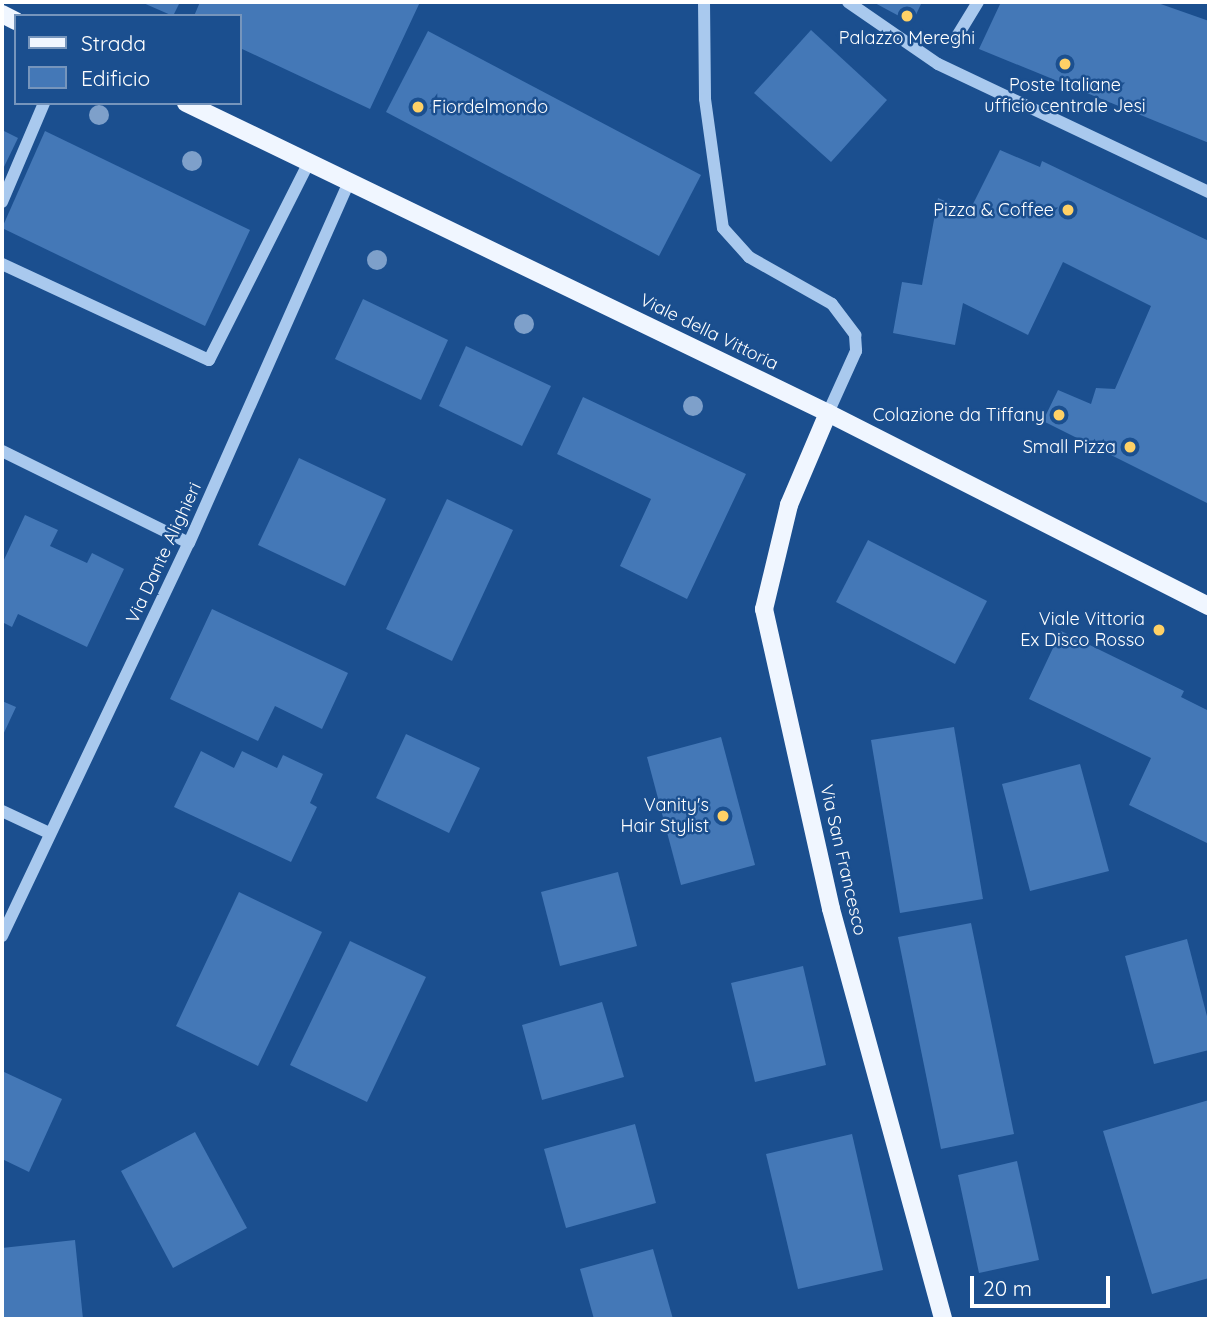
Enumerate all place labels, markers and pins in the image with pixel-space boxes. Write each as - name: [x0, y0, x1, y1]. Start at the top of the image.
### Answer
- marker: Palazzo Mereghi: [899, 8, 915, 24]
- place label: Palazzo Mereghi: [839, 27, 975, 49]
- marker: Poste Italiane ufficio centrale Jesi: [1057, 56, 1073, 72]
- place label: Poste Italiane ufficio centrale Jesi: [984, 75, 1146, 118]
- place label: Fiordelmondo: [432, 96, 548, 118]
- marker: Fiordelmondo: [410, 99, 426, 115]
- place label: Pizza & Coffee: [933, 199, 1054, 221]
- marker: Pizza & Coffee: [1060, 202, 1076, 218]
- place label: Colazione da Tiffany: [873, 404, 1045, 426]
- marker: Colazione da Tiffany: [1051, 407, 1067, 423]
- place label: Small Pizza: [1023, 436, 1116, 458]
- marker: Small Pizza: [1122, 439, 1138, 455]
- place label: Viale Vittoria Ex Disco Rosso: [1020, 609, 1145, 652]
- marker: Viale Vittoria Ex Disco Rosso: [1151, 622, 1167, 638]
- place label: Vanity's Hair Stylist: [620, 795, 709, 838]
- marker: Vanity's Hair Stylist: [715, 808, 731, 824]

